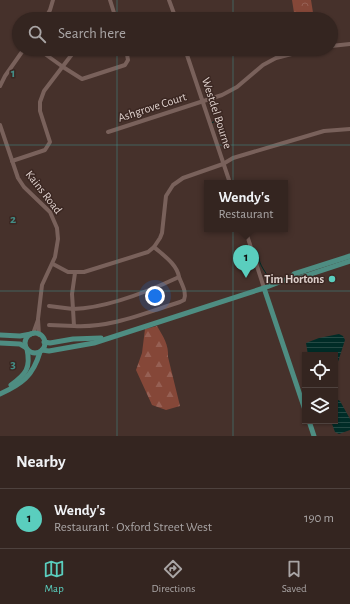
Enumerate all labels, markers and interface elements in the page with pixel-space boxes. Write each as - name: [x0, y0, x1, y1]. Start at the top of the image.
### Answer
- search box: [12, 12, 338, 56]
- icon: search: [26, 23, 48, 45]
- text: Search here: [58, 26, 126, 41]
- text: 1: [11, 67, 15, 80]
- street label: Westdel Bourne: [200, 76, 234, 150]
- street label: Ashgrove Court: [116, 90, 188, 124]
- street label: Kains Road: [23, 168, 65, 216]
- popup: [204, 180, 288, 232]
- text: Wendy's: [218, 190, 270, 205]
- text: Restaurant: [218, 208, 274, 221]
- text: 2: [10, 213, 16, 226]
- pin: 1: [233, 245, 259, 278]
- place label: Tim Hortons: [264, 273, 324, 285]
- marker: Tim Hortons: [327, 274, 337, 284]
- your location: [145, 286, 165, 306]
- map controls: [302, 352, 338, 424]
- button: locate: [302, 352, 338, 388]
- text: 3: [10, 358, 16, 371]
- button: layers: [302, 388, 338, 424]
- text: Nearby: [16, 453, 66, 470]
- text: Wendy's: [54, 503, 105, 518]
- text: 1: [27, 512, 31, 525]
- text: 190 m: [304, 512, 334, 525]
- text: Restaurant · Oxford Street West: [54, 521, 212, 534]
- tab: Map: [43, 558, 65, 595]
- tab: Directions: [151, 558, 195, 595]
- tab: Saved: [282, 558, 307, 595]

